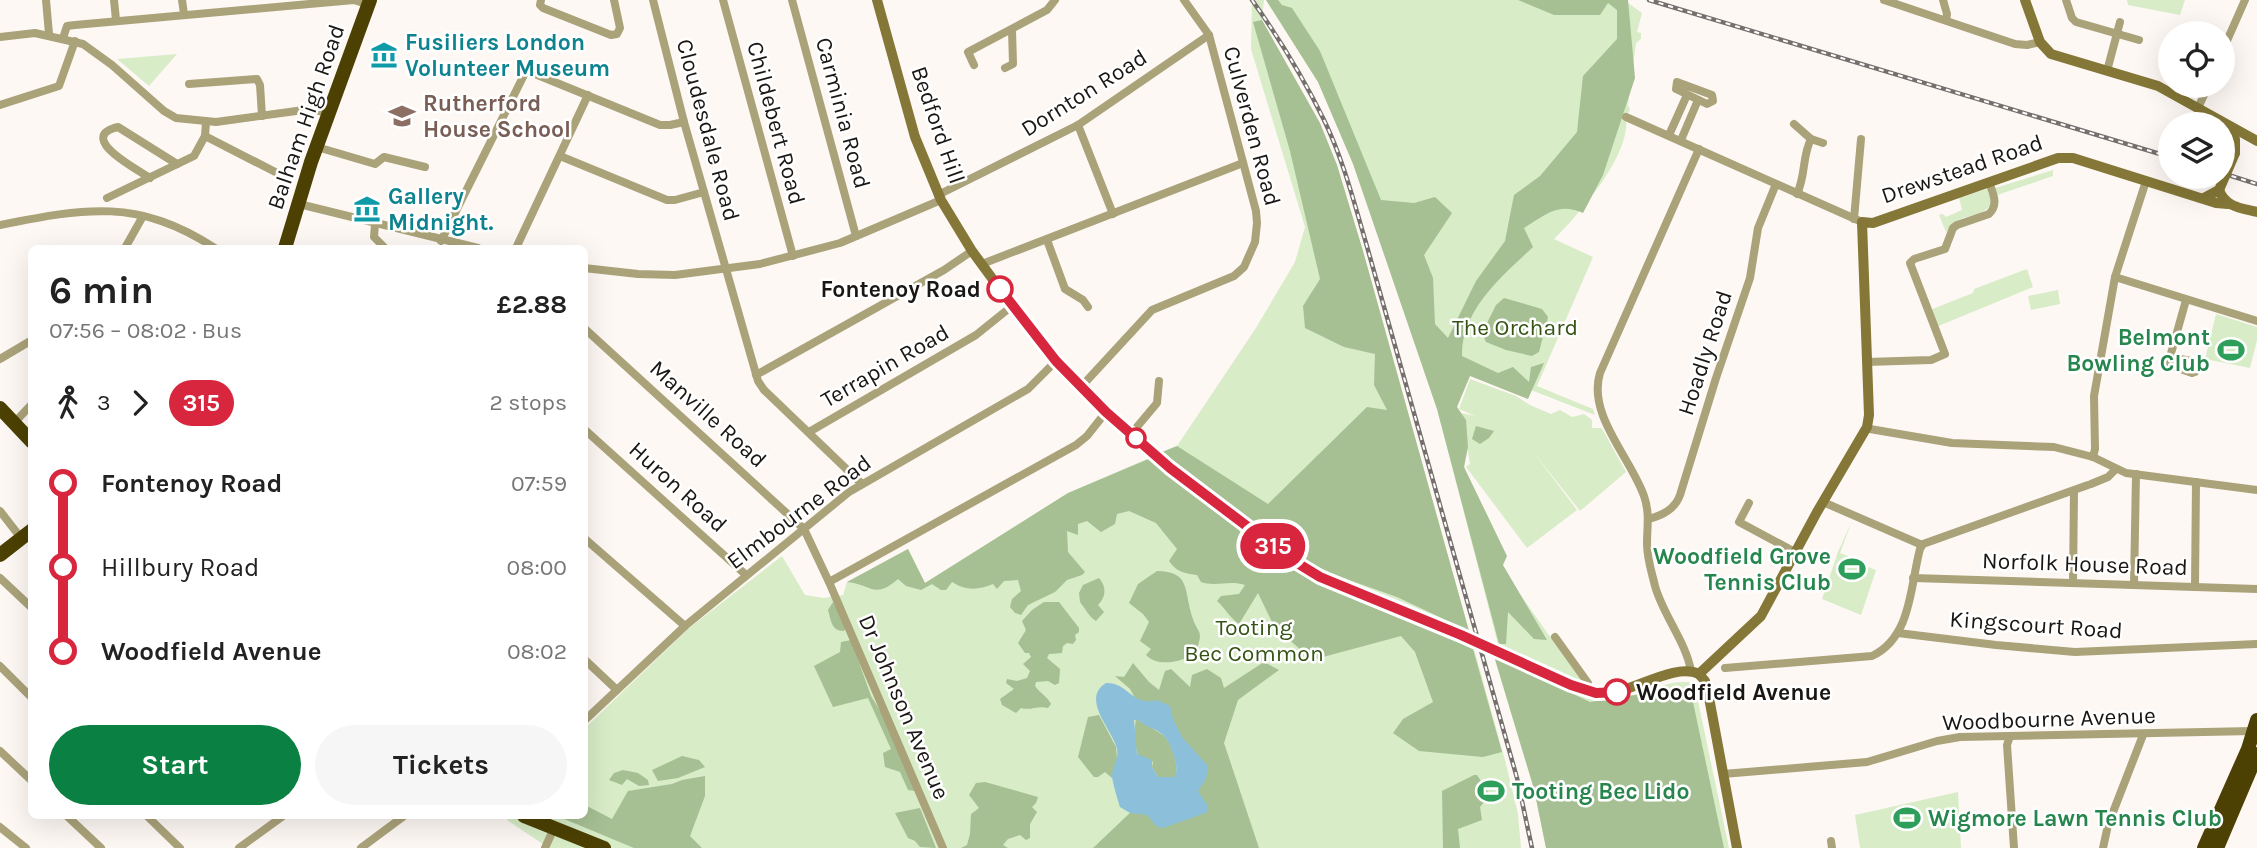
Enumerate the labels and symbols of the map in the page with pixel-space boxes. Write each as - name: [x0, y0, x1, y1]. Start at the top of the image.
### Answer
- street label: Balham High Road: [262, 21, 350, 213]
- place label: Fusiliers London Volunteer Museum: [405, 29, 610, 82]
- street label: Carminia Road: [810, 35, 876, 191]
- street label: Cloudesdale Road: [671, 36, 745, 224]
- street label: Childebert Road: [741, 39, 811, 207]
- museum icon: Fusiliers London Volunteer Museum: [369, 40, 399, 70]
- street label: Culverden Road: [1218, 43, 1286, 209]
- street label: Dornton Road: [1016, 44, 1152, 142]
- street label: Bedford Hill: [905, 63, 971, 187]
- place label: Rutherford House School: [423, 90, 571, 143]
- school or university icon: Rutherford House School: [387, 101, 417, 131]
- street label: Drewstead Road: [1878, 129, 2046, 209]
- place label: Gallery Midnight.: [388, 183, 493, 236]
- museum icon: Gallery Midnight.: [352, 194, 382, 224]
- place label: Fontenoy Road: [820, 276, 981, 303]
- marker: Fontenoy Road: [987, 276, 1013, 302]
- street label: Hoadly Road: [1672, 287, 1738, 419]
- park label: The Orchard: [1452, 314, 1578, 341]
- street label: Terrapin Road: [816, 318, 954, 414]
- place label: Belmont Bowling Club: [2066, 324, 2210, 377]
- sports icon: Belmont Bowling Club: [2216, 335, 2246, 365]
- street label: Manville Road: [644, 355, 772, 473]
- unlabelled marker: [1126, 428, 1146, 448]
- street label: Huron Road: [623, 436, 733, 538]
- street label: Elmbourne Road: [722, 449, 876, 575]
- line badge: 315: [1233, 523, 1313, 569]
- place label: Woodfield Grove Tennis Club: [1653, 543, 1831, 596]
- street label: Norfolk House Road: [1982, 547, 2188, 581]
- sports icon: Woodfield Grove Tennis Club: [1837, 554, 1867, 584]
- street label: Kingscourt Road: [1949, 605, 2123, 645]
- street label: Dr Johnson Avenue: [853, 610, 955, 804]
- park label: Tooting Bec Common: [1184, 614, 1324, 667]
- marker: Woodfield Avenue: [1604, 679, 1630, 705]
- place label: Woodfield Avenue: [1636, 679, 1831, 706]
- street label: Woodbourne Avenue: [1942, 702, 2156, 736]
- sports icon: Tooting Bec Lido: [1476, 776, 1506, 806]
- place label: Tooting Bec Lido: [1512, 778, 1689, 805]
- sports icon: Wigmore Lawn Tennis Club: [1892, 803, 1922, 833]
- place label: Wigmore Lawn Tennis Club: [1928, 805, 2222, 832]

